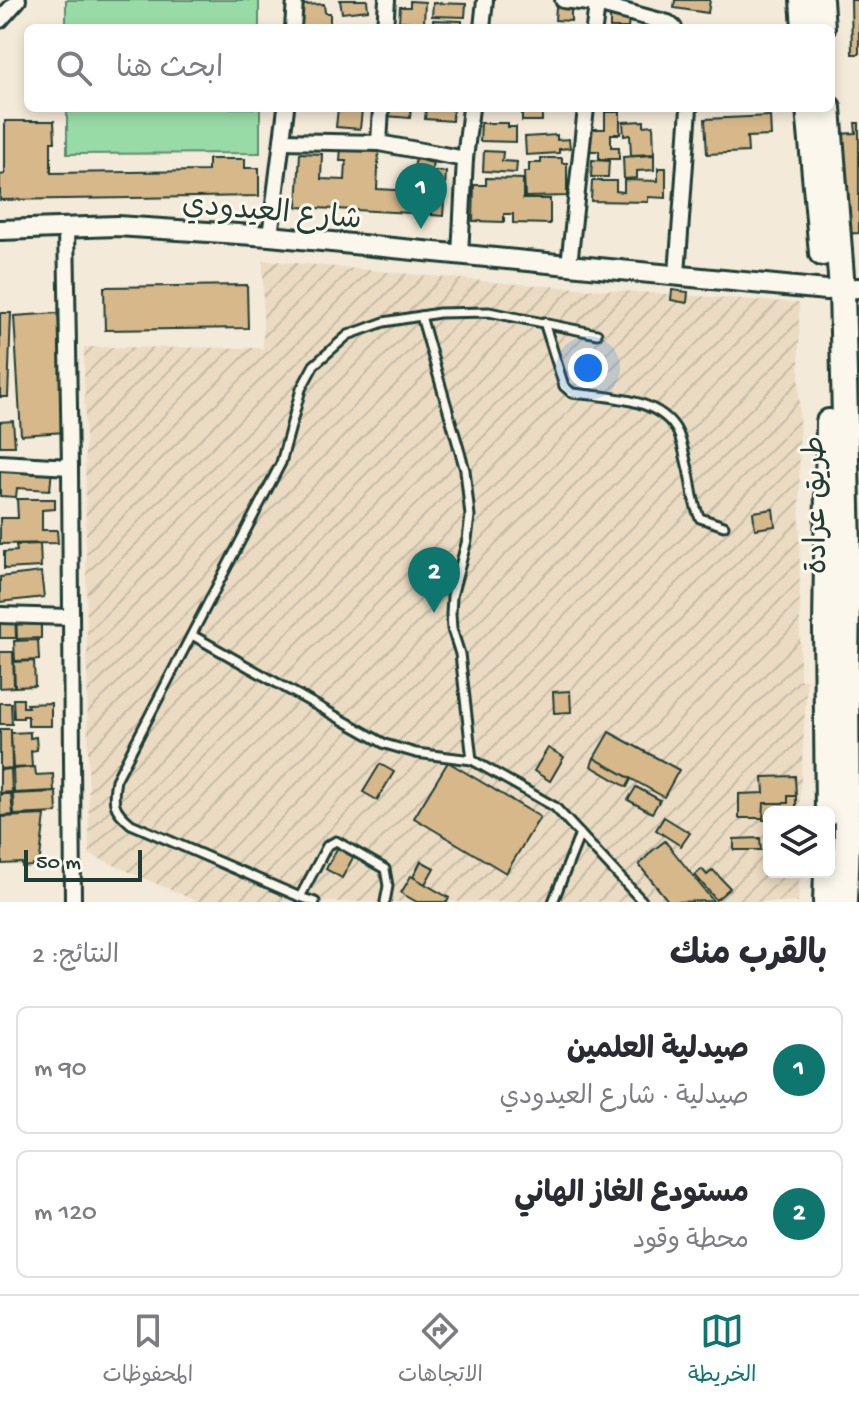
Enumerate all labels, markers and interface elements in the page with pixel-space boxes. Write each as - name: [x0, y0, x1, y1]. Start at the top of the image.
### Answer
- search box: [24, 24, 835, 112]
- icon: search: [52, 46, 96, 90]
- text: ابحث هنا: [116, 53, 223, 88]
- pin: 1: [395, 163, 447, 229]
- street label: شارع العيدودي: [180, 189, 363, 240]
- your location: [568, 348, 608, 388]
- street label: طريق عرادة: [800, 435, 837, 574]
- pin: 2: [408, 547, 460, 613]
- map controls: [763, 806, 835, 878]
- button: layers: [763, 806, 835, 878]
- scale bar: [24, 846, 142, 882]
- text: 50 m: [36, 851, 81, 877]
- text: بالقرب منك: [670, 937, 827, 977]
- text: النتائج: 2: [32, 942, 119, 973]
- text: صيدلية العلمين: [567, 1034, 749, 1069]
- text: 90 m: [34, 1055, 86, 1086]
- text: 1: [794, 1055, 804, 1086]
- text: صيدلية · شارع العيدودي: [499, 1083, 749, 1114]
- text: مستودع الغاز الهاني: [514, 1178, 749, 1213]
- text: 120 m: [34, 1199, 97, 1230]
- text: 2: [793, 1199, 805, 1230]
- text: محطة وقود: [633, 1227, 749, 1258]
- tab: المحفوظات: [102, 1309, 193, 1393]
- tab: الاتجاهات: [398, 1309, 483, 1393]
- tab: الخريطة: [688, 1309, 757, 1393]

